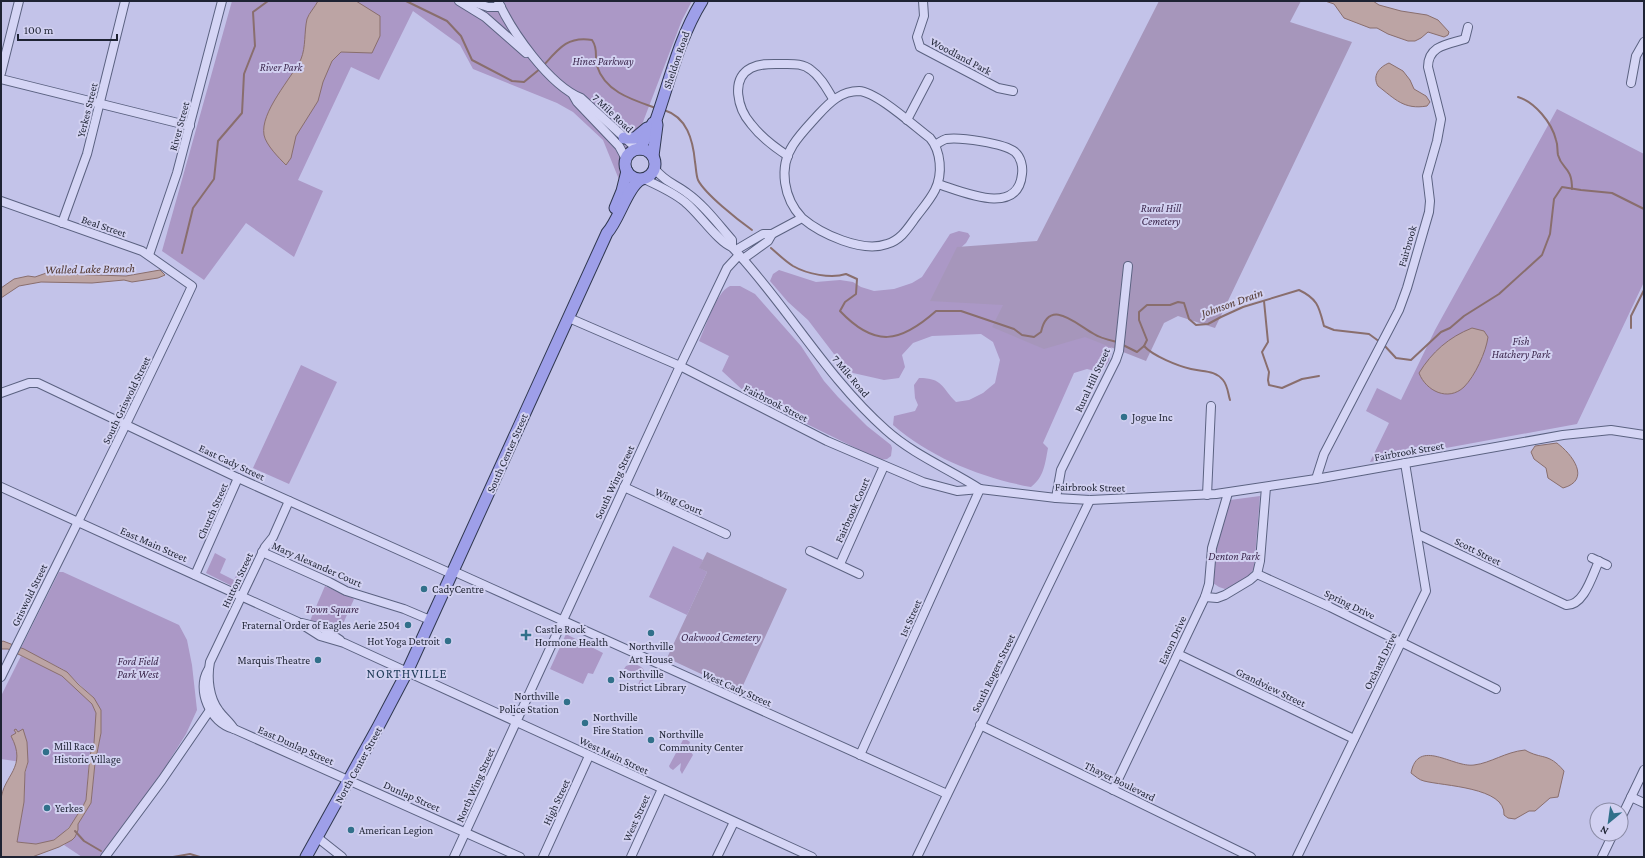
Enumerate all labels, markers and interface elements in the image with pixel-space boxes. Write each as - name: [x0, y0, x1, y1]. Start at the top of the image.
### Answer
- scale bar: [18, 16, 117, 42]
- text: 100 m: [24, 23, 54, 37]
- street label: Sheldon Road: [661, 29, 692, 90]
- street label: Woodland Park: [928, 35, 994, 78]
- park label: Hines Parkway: [572, 55, 634, 68]
- park label: River Park: [260, 61, 304, 73]
- street label: Yerkes Street: [74, 81, 100, 139]
- street label: 7 Mile Road: [590, 91, 636, 135]
- street label: River Street: [167, 100, 191, 152]
- park label: Rural Hill Cemetery: [1141, 202, 1182, 228]
- street label: Beal Street: [80, 213, 128, 239]
- street label: Fairbrook: [1395, 223, 1419, 268]
- water label: Walled Lake Branch: [45, 261, 135, 277]
- water label: Johnson Drain: [1197, 285, 1265, 321]
- park label: Fish Hatchery Park: [1492, 335, 1552, 361]
- street label: Rural Hill Street: [1072, 346, 1112, 414]
- street label: 7 Mile Road: [830, 353, 872, 400]
- street label: South Griswold Street: [100, 354, 153, 446]
- street label: Fairbrook Street: [742, 382, 810, 424]
- street label: South Center Street: [484, 411, 530, 494]
- place label: Jogue Inc: [1131, 411, 1173, 424]
- marker: Jogue Inc: [1119, 412, 1129, 422]
- street label: Fairbrook Street: [1373, 439, 1445, 463]
- street label: East Cady Street: [197, 441, 267, 484]
- street label: South Wing Street: [592, 443, 637, 521]
- street label: Fairbrook Court: [832, 475, 872, 544]
- street label: Fairbrook Street: [1055, 480, 1126, 494]
- street label: Church Street: [194, 481, 230, 541]
- street label: Wing Court: [653, 485, 705, 518]
- street label: East Main Street: [119, 524, 190, 564]
- street label: Scott Street: [1453, 535, 1504, 568]
- street label: Mary Alexander Court: [270, 539, 364, 590]
- street label: Hutton Street: [219, 550, 255, 609]
- park label: Denton Park: [1208, 550, 1261, 562]
- street label: Griswold Street: [9, 562, 49, 628]
- place label: CadyCentre: [432, 583, 484, 596]
- marker: CadyCentre: [419, 584, 429, 594]
- street label: Spring Drive: [1322, 587, 1377, 622]
- street label: 1st Street: [896, 597, 924, 638]
- park label: Town Square: [305, 603, 360, 616]
- street label: Eaton Drive: [1156, 614, 1188, 666]
- place label: Fraternal Order of Eagles Aerie 2504: [242, 619, 400, 632]
- marker: Fraternal Order of Eagles Aerie 2504: [403, 620, 413, 630]
- place label: Castle Rock Hormone Health: [535, 623, 608, 648]
- marker: Northville Art House: [646, 628, 656, 638]
- marker: Castle Rock Hormone Health: [520, 629, 532, 641]
- street label: Orchard Drive: [1361, 630, 1399, 691]
- park label: Oakwood Cemetery: [681, 631, 761, 644]
- street label: South Rogers Street: [969, 632, 1018, 715]
- place label: Hot Yoga Detroit: [367, 635, 440, 648]
- marker: Hot Yoga Detroit: [443, 636, 453, 646]
- place label: Northville Art House: [629, 640, 673, 665]
- place label: Marquis Theatre: [237, 654, 310, 667]
- park label: Ford Field Park West: [117, 655, 160, 680]
- marker: Marquis Theatre: [313, 655, 323, 665]
- street label: Grandview Street: [1234, 665, 1308, 709]
- district label: NORTHVILLE: [366, 666, 448, 681]
- street label: West Cady Street: [700, 667, 774, 710]
- place label: Northville District Library: [619, 668, 687, 694]
- marker: Northville District Library: [606, 675, 616, 685]
- place label: Northville Police Station: [499, 690, 559, 715]
- marker: Northville Police Station: [562, 697, 572, 707]
- place label: Northville Fire Station: [593, 711, 644, 736]
- marker: Northville Fire Station: [580, 718, 590, 728]
- street label: East Dunlap Street: [256, 723, 336, 768]
- street label: North Center Street: [332, 724, 384, 805]
- place label: Northville Community Center: [659, 728, 743, 754]
- street label: West Main Street: [577, 734, 651, 777]
- marker: Northville Community Center: [646, 735, 656, 745]
- place label: Mill Race Historic Village: [54, 740, 121, 766]
- street label: North Wing Street: [453, 746, 498, 824]
- marker: Mill Race Historic Village: [41, 747, 51, 757]
- street label: Thayer Boulevard: [1082, 759, 1158, 804]
- street label: High Street: [540, 777, 573, 827]
- street label: Dunlap Street: [381, 778, 442, 815]
- street label: West Street: [620, 792, 652, 843]
- place label: Yerkes: [55, 802, 83, 814]
- north arrow: [1589, 802, 1629, 842]
- marker: Yerkes: [42, 803, 52, 813]
- text: N: [1598, 823, 1610, 838]
- place label: American Legion: [359, 824, 433, 837]
- marker: American Legion: [346, 825, 356, 835]

